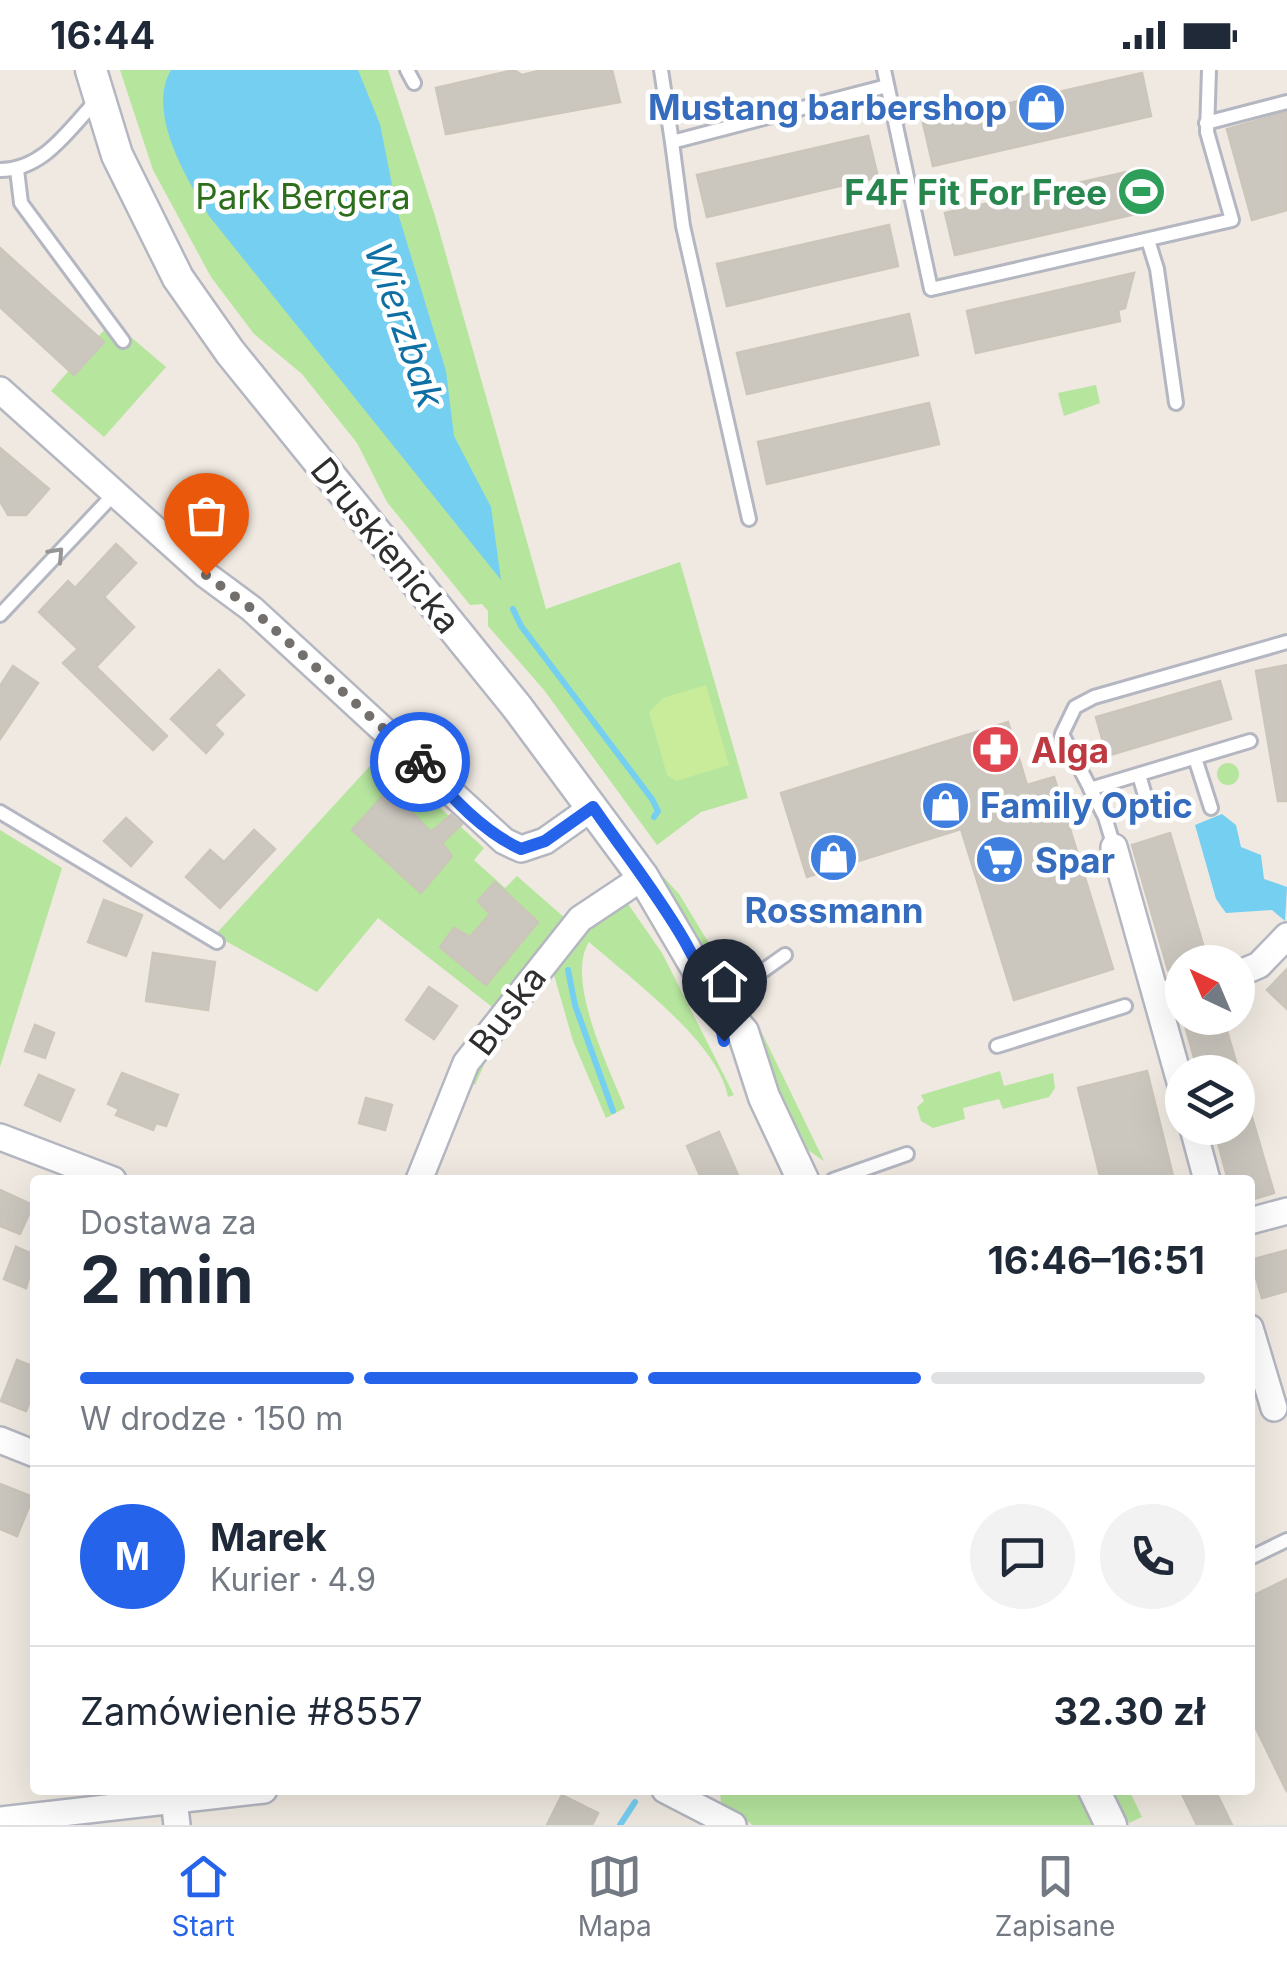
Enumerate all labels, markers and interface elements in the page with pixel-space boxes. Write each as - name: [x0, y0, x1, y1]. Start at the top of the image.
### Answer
- text: 16:44: [50, 12, 155, 58]
- shop icon: Mustang barbershop: [1016, 81, 1068, 133]
- place label: Mustang barbershop: [648, 86, 1007, 128]
- sports icon: F4F Fit For Free: [1116, 166, 1168, 218]
- place label: F4F Fit For Free: [844, 171, 1107, 213]
- park label: Park Bergera: [195, 175, 411, 217]
- water label: Wierzbak: [355, 237, 455, 415]
- street label: Druskienicka: [302, 449, 470, 641]
- pin: [164, 473, 249, 576]
- icon: bag: [179, 488, 234, 543]
- one-way arrow: [45, 547, 63, 566]
- courier: [370, 712, 470, 812]
- pharmacy icon: Alga: [970, 724, 1022, 776]
- place label: Alga: [1031, 729, 1109, 771]
- icon: bike: [393, 735, 448, 790]
- shop icon: Family Optic: [919, 779, 971, 831]
- place label: Family Optic: [980, 784, 1193, 826]
- shop icon: Rossmann: [808, 832, 860, 884]
- supermarket icon: Spar: [974, 834, 1026, 886]
- place label: Spar: [1035, 839, 1115, 881]
- place label: Rossmann: [744, 889, 924, 931]
- pin: [682, 939, 767, 1042]
- north arrow: [1165, 945, 1255, 1035]
- map controls: [1165, 945, 1255, 1145]
- icon: home: [697, 954, 752, 1009]
- street label: Buska: [460, 957, 554, 1063]
- button: layers: [1165, 1055, 1255, 1145]
- text: Dostawa za: [80, 1203, 257, 1242]
- text: 16:46–16:51: [987, 1237, 1205, 1283]
- text: 2 min: [80, 1240, 254, 1319]
- text: W drodze · 150 m: [80, 1399, 343, 1438]
- button: chat: [970, 1504, 1075, 1609]
- button: phone: [1100, 1504, 1205, 1609]
- text: Marek: [210, 1514, 327, 1560]
- text: M: [115, 1533, 150, 1579]
- text: Kurier · 4.9: [210, 1560, 376, 1599]
- text: Zamówienie #8557: [80, 1688, 423, 1734]
- text: 32.30 zł: [1054, 1688, 1205, 1734]
- tab: Start: [172, 1849, 235, 1943]
- tab: Mapa: [578, 1849, 652, 1943]
- tab: Zapisane: [995, 1849, 1115, 1943]

